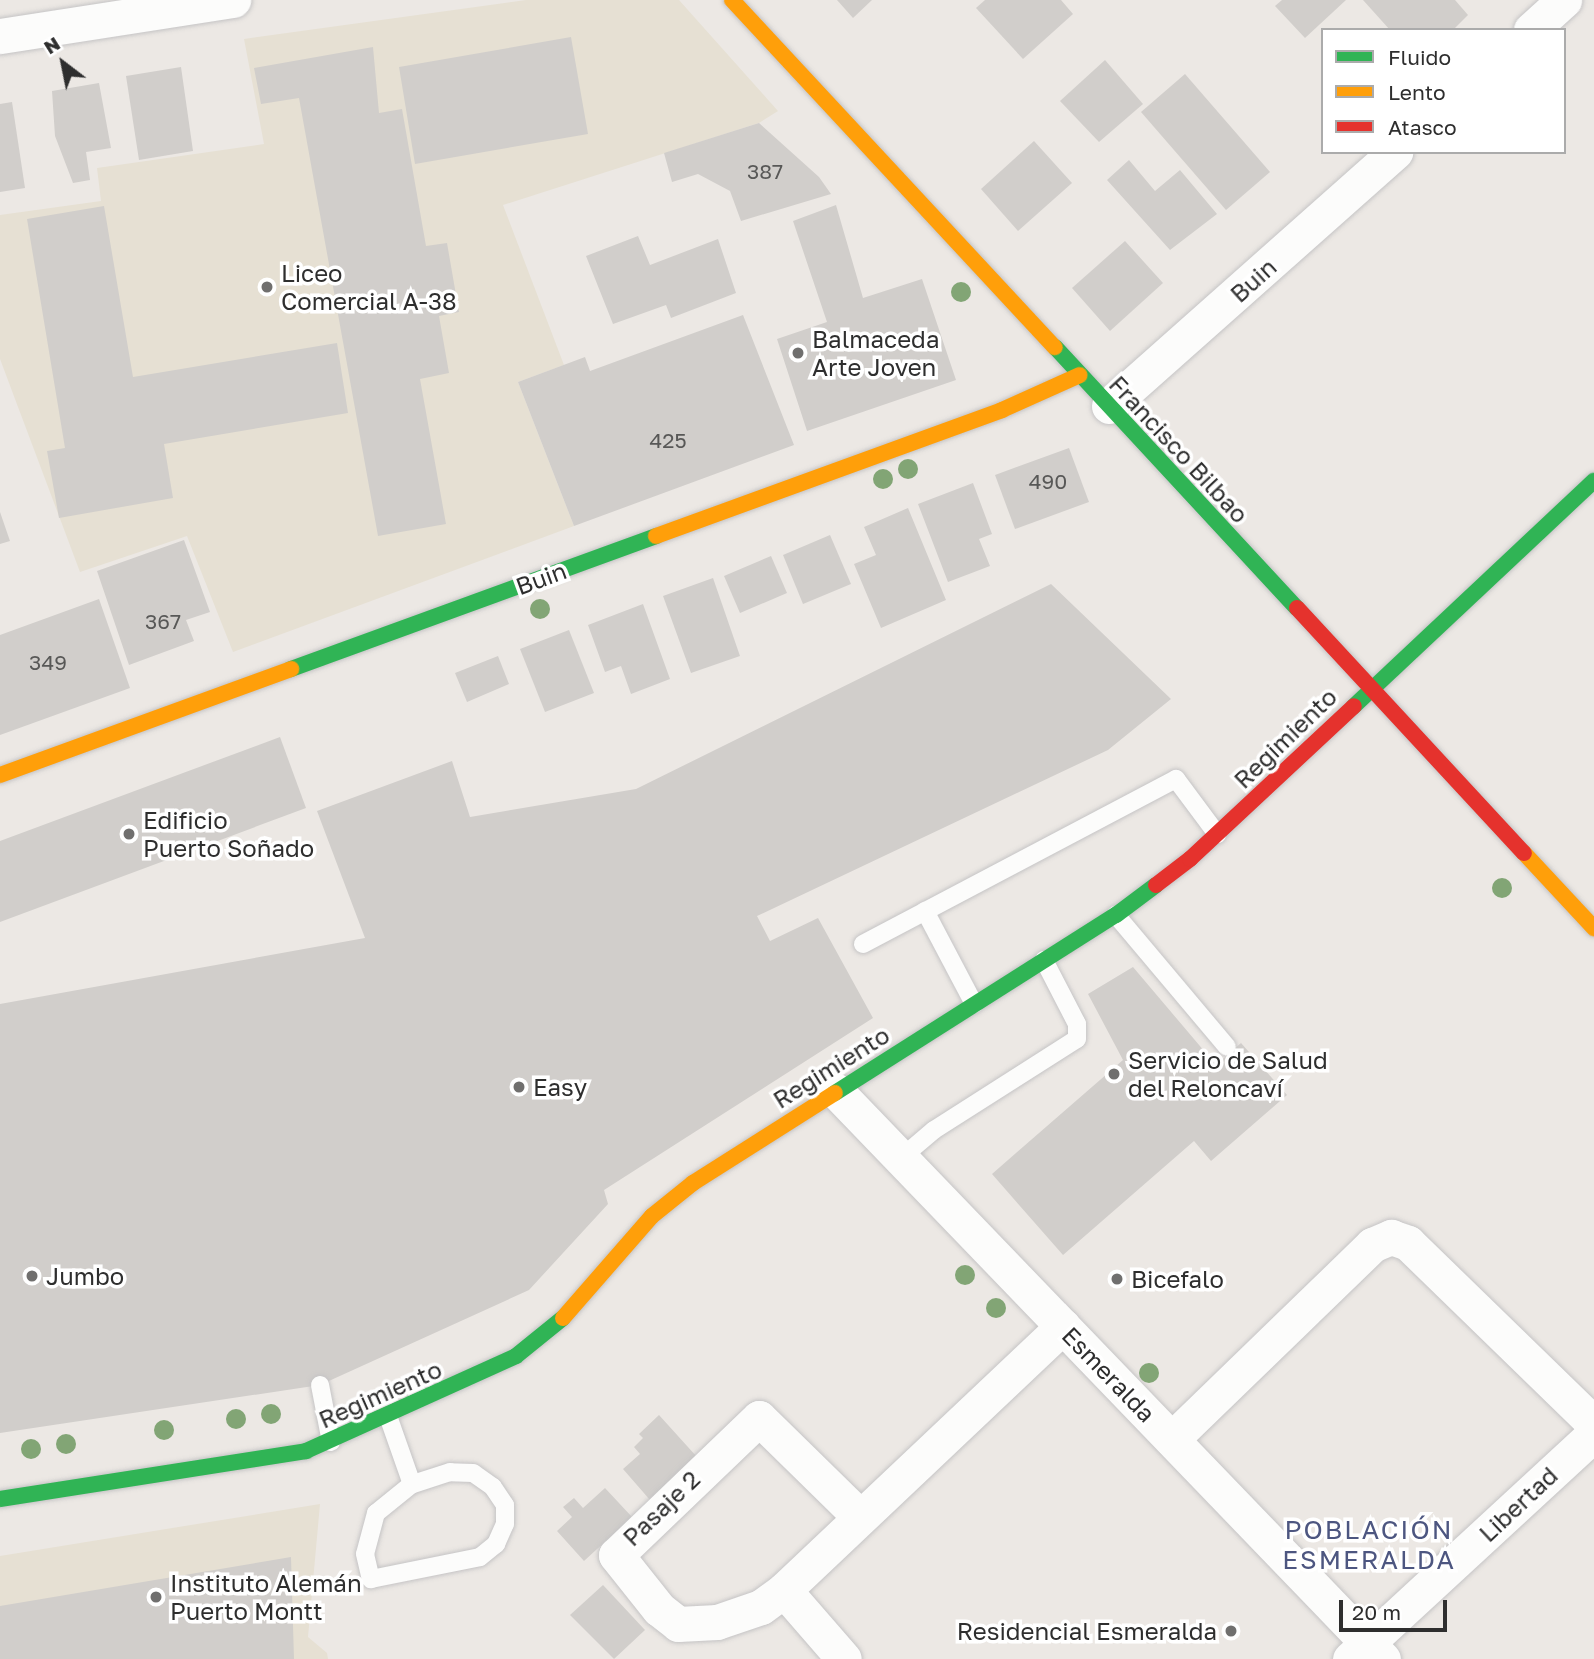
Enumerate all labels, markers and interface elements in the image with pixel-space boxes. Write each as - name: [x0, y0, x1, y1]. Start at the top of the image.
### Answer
- north arrow: [28, 28, 98, 98]
- legend: [1321, 28, 1566, 154]
- text: N: [39, 31, 64, 58]
- text: Fluido: [1388, 44, 1451, 70]
- text: Lento: [1388, 79, 1446, 105]
- text: Atasco: [1388, 114, 1457, 140]
- house number: 387: [747, 158, 783, 184]
- street label: Buin: [1224, 252, 1282, 308]
- place label: Liceo Comercial A-38: [281, 259, 457, 315]
- marker: Liceo Comercial A-38: [259, 279, 275, 295]
- place label: Balmaceda Arte Joven: [812, 325, 939, 381]
- marker: Balmaceda Arte Joven: [790, 345, 806, 361]
- street label: Francisco Bilbao: [1104, 370, 1254, 528]
- house number: 425: [649, 427, 687, 453]
- house number: 490: [1029, 468, 1067, 494]
- street label: Buin: [512, 556, 570, 600]
- house number: 367: [145, 608, 181, 634]
- house number: 349: [29, 649, 67, 675]
- street label: Regimiento: [1228, 682, 1342, 794]
- place label: Edificio Puerto Soñado: [143, 806, 314, 862]
- marker: Edificio Puerto Soñado: [121, 826, 137, 842]
- street label: Regimiento: [768, 1020, 894, 1114]
- place label: Servicio de Salud del Reloncaví: [1128, 1046, 1328, 1102]
- marker: Servicio de Salud del Reloncaví: [1106, 1066, 1122, 1082]
- place label: Easy: [533, 1073, 587, 1101]
- marker: Easy: [511, 1079, 527, 1095]
- place label: Jumbo: [46, 1262, 124, 1290]
- place label: Bicefalo: [1131, 1265, 1224, 1293]
- marker: Jumbo: [24, 1268, 40, 1284]
- marker: Bicefalo: [1109, 1271, 1125, 1287]
- street label: Esmeralda: [1057, 1320, 1161, 1428]
- street label: Regimiento: [314, 1354, 446, 1434]
- street label: Libertad: [1473, 1461, 1563, 1547]
- street label: Pasaje 2: [617, 1464, 705, 1552]
- district label: POBLACIÓN ESMERALDA: [1283, 1514, 1455, 1576]
- place label: Instituto Alemán Puerto Montt: [170, 1569, 362, 1625]
- scale bar: [1342, 1586, 1450, 1630]
- marker: Instituto Alemán Puerto Montt: [148, 1589, 164, 1605]
- text: 20 m: [1352, 1599, 1401, 1625]
- place label: Residencial Esmeralda: [957, 1617, 1217, 1645]
- marker: Residencial Esmeralda: [1223, 1623, 1239, 1639]

